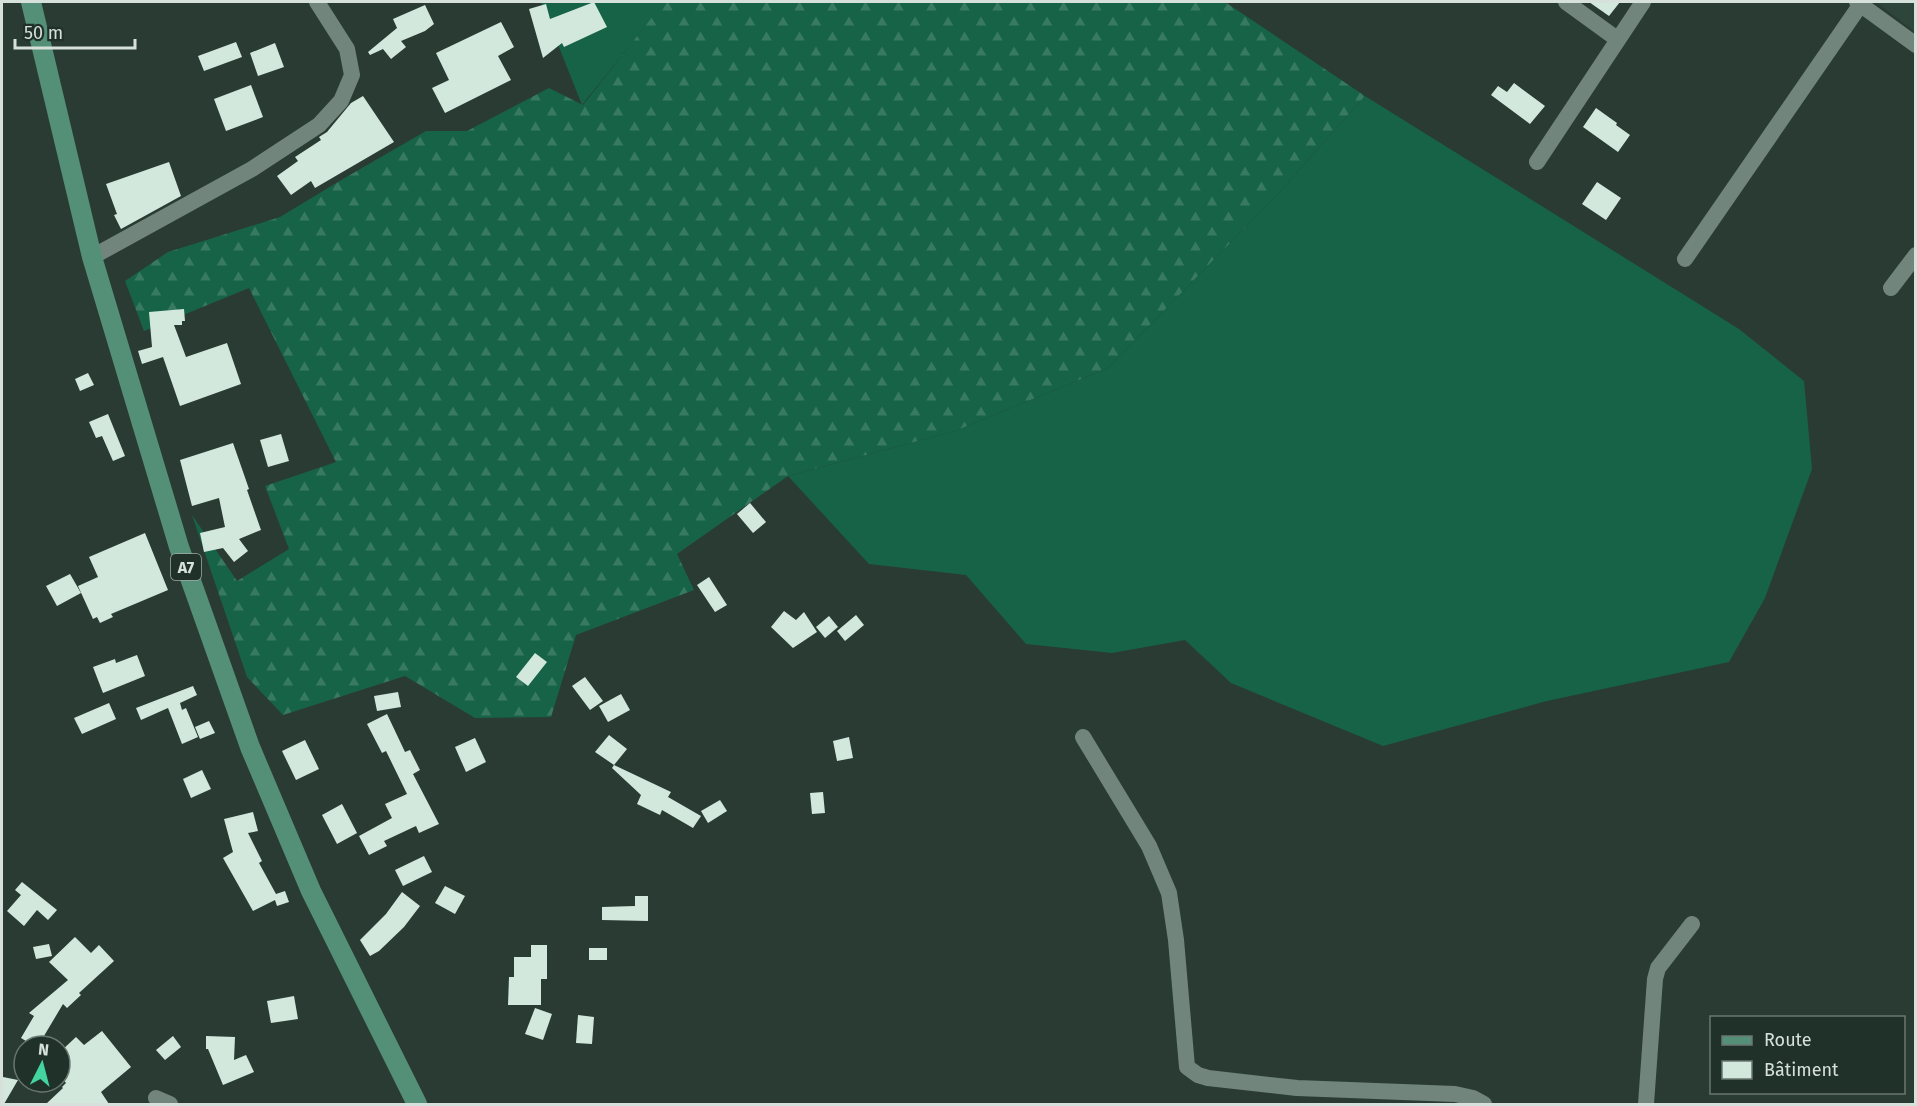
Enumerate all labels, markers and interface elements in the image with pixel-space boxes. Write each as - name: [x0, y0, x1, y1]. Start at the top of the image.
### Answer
- scale bar: [15, 12, 135, 50]
- text: 50 m: [24, 22, 63, 44]
- road number: A7: [171, 554, 201, 580]
- legend: [1710, 1016, 1905, 1094]
- text: Route: [1764, 1029, 1812, 1051]
- north arrow: [12, 1034, 72, 1094]
- text: N: [37, 1040, 50, 1060]
- text: Bâtiment: [1764, 1059, 1839, 1081]

